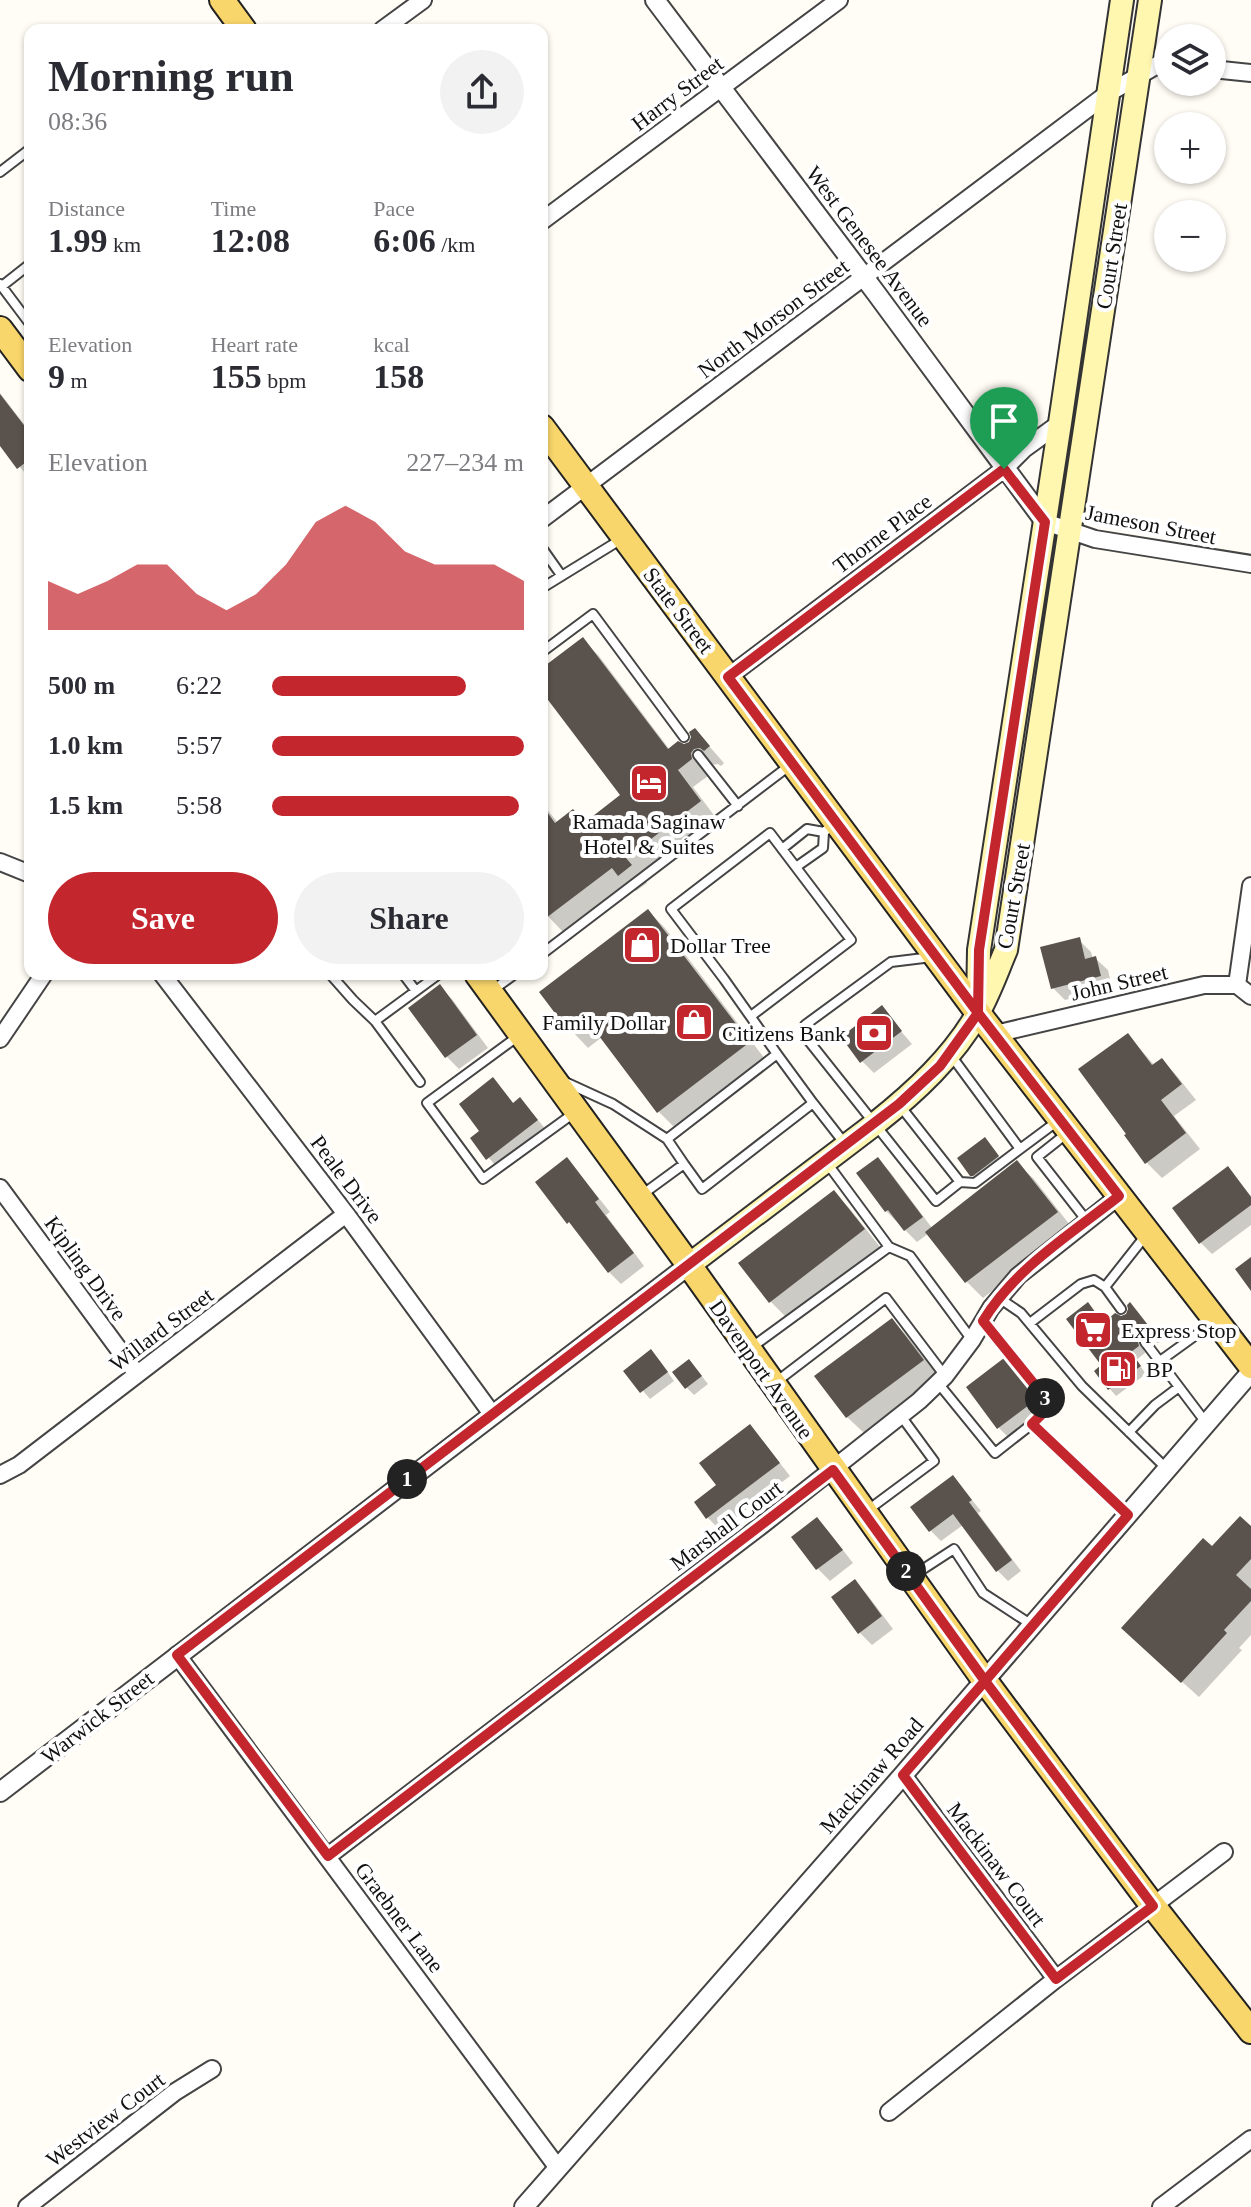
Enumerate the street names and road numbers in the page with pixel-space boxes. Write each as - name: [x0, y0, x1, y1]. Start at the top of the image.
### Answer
- street label: Harry Street: [627, 51, 728, 136]
- street label: West Genesee Avenue: [801, 161, 938, 332]
- street label: Court Street: [1091, 201, 1132, 311]
- street label: North Morson Street: [693, 254, 854, 383]
- street label: Thorne Place: [828, 488, 936, 578]
- street label: Jameson Street: [1083, 500, 1218, 549]
- street label: State Street: [638, 563, 719, 658]
- street label: Court Street: [992, 841, 1035, 951]
- street label: John Street: [1068, 959, 1170, 1006]
- street label: Peale Drive: [306, 1131, 388, 1228]
- street label: Kipling Drive: [39, 1211, 132, 1325]
- street label: Willard Street: [105, 1282, 218, 1376]
- street label: Davenport Avenue: [704, 1295, 819, 1444]
- street label: Marshall Court: [665, 1475, 787, 1576]
- street label: Warwick Street: [36, 1666, 158, 1769]
- street label: Mackinaw Road: [814, 1712, 928, 1838]
- street label: Mackinaw Court: [942, 1797, 1051, 1931]
- street label: Graebner Lane: [350, 1857, 449, 1977]
- street label: Westview Court: [41, 2067, 169, 2172]

